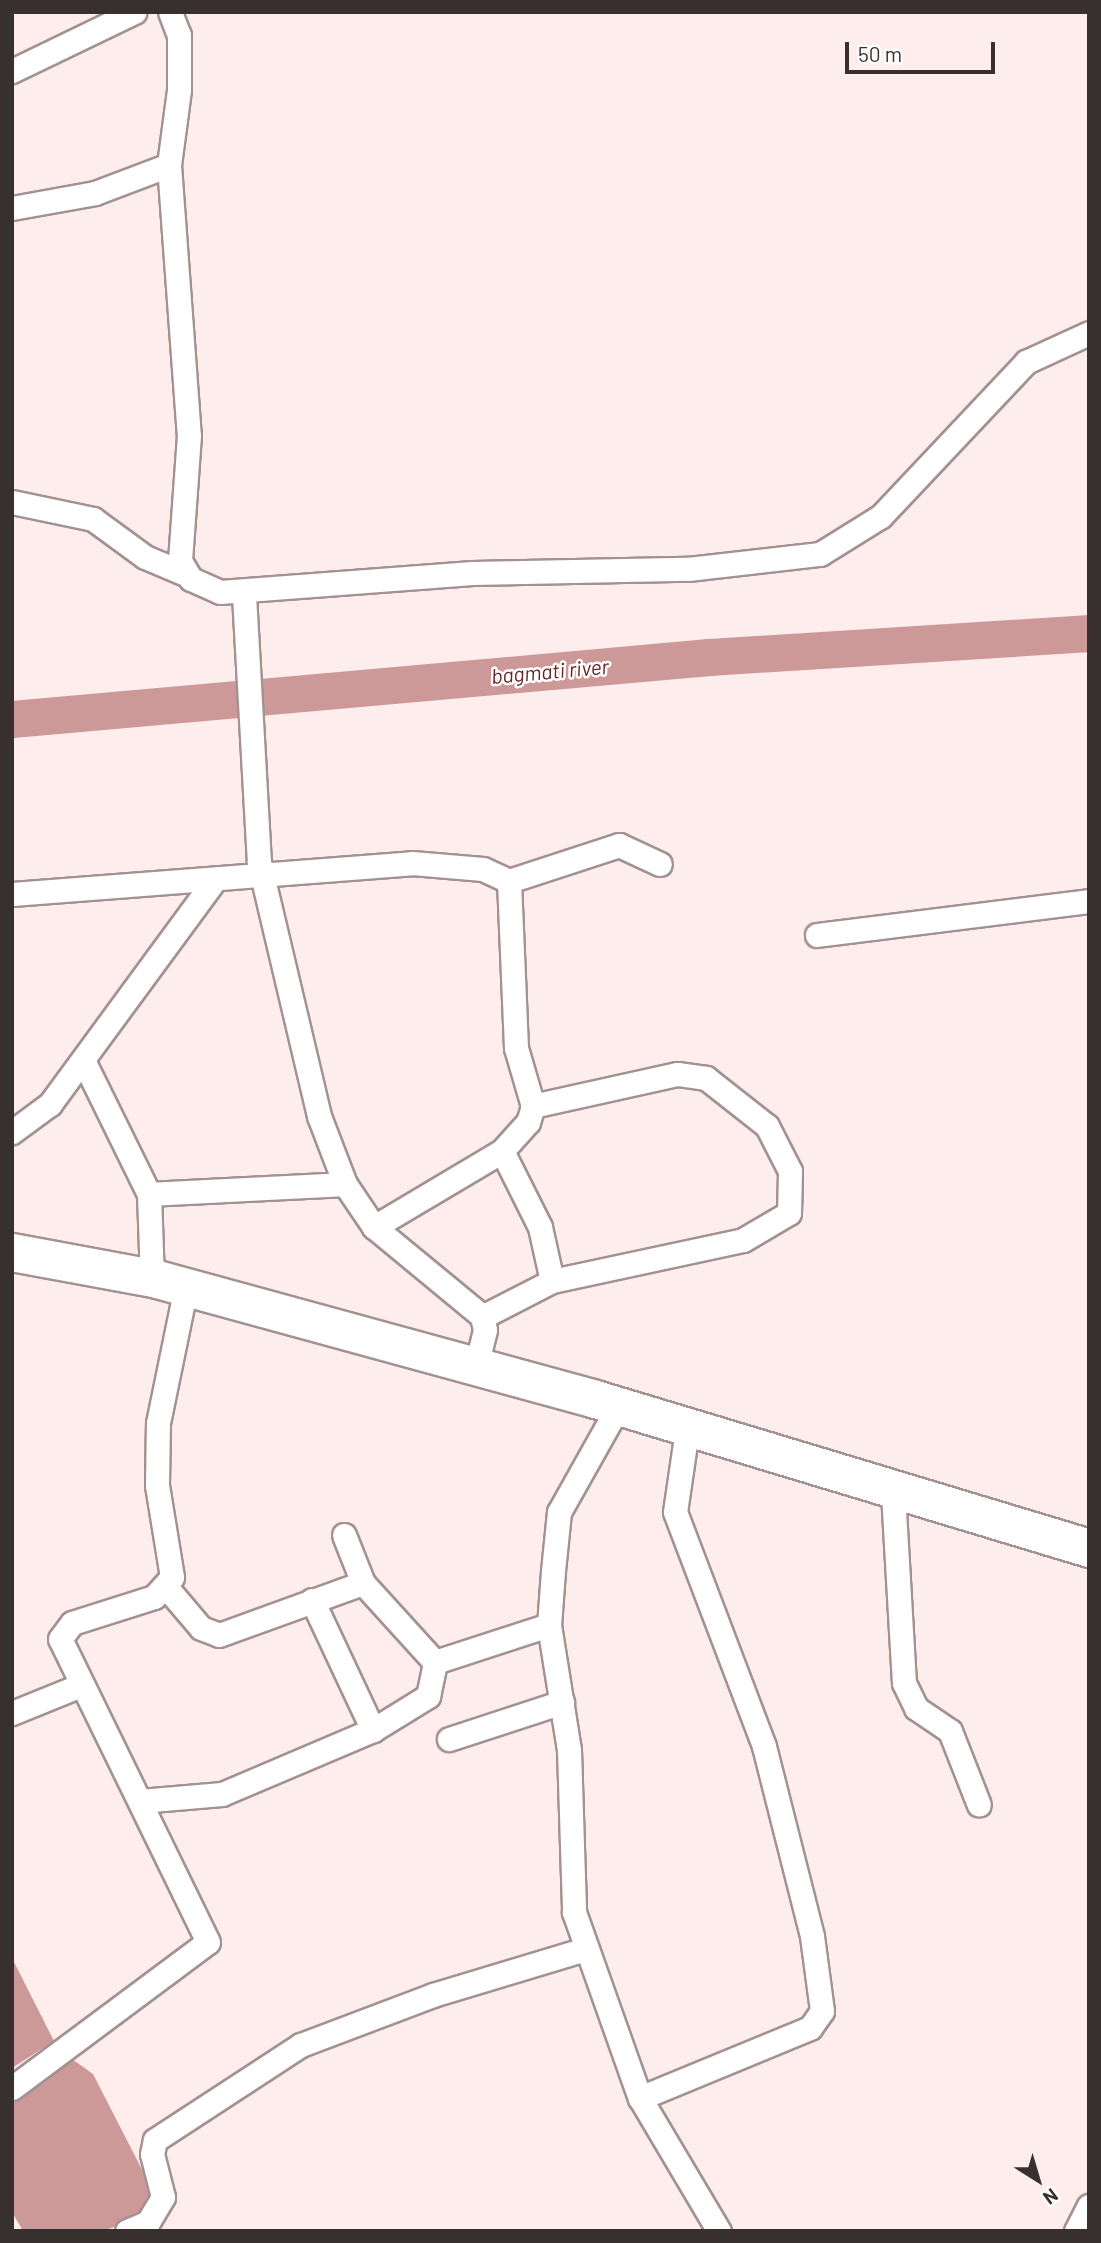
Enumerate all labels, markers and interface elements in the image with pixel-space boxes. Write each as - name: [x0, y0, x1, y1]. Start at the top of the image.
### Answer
- scale bar: [849, 28, 1000, 72]
- text: 50 m: [858, 41, 902, 66]
- water label: bagmati river: [490, 653, 610, 689]
- north arrow: [1003, 2145, 1073, 2215]
- text: N: [1039, 2184, 1063, 2210]

